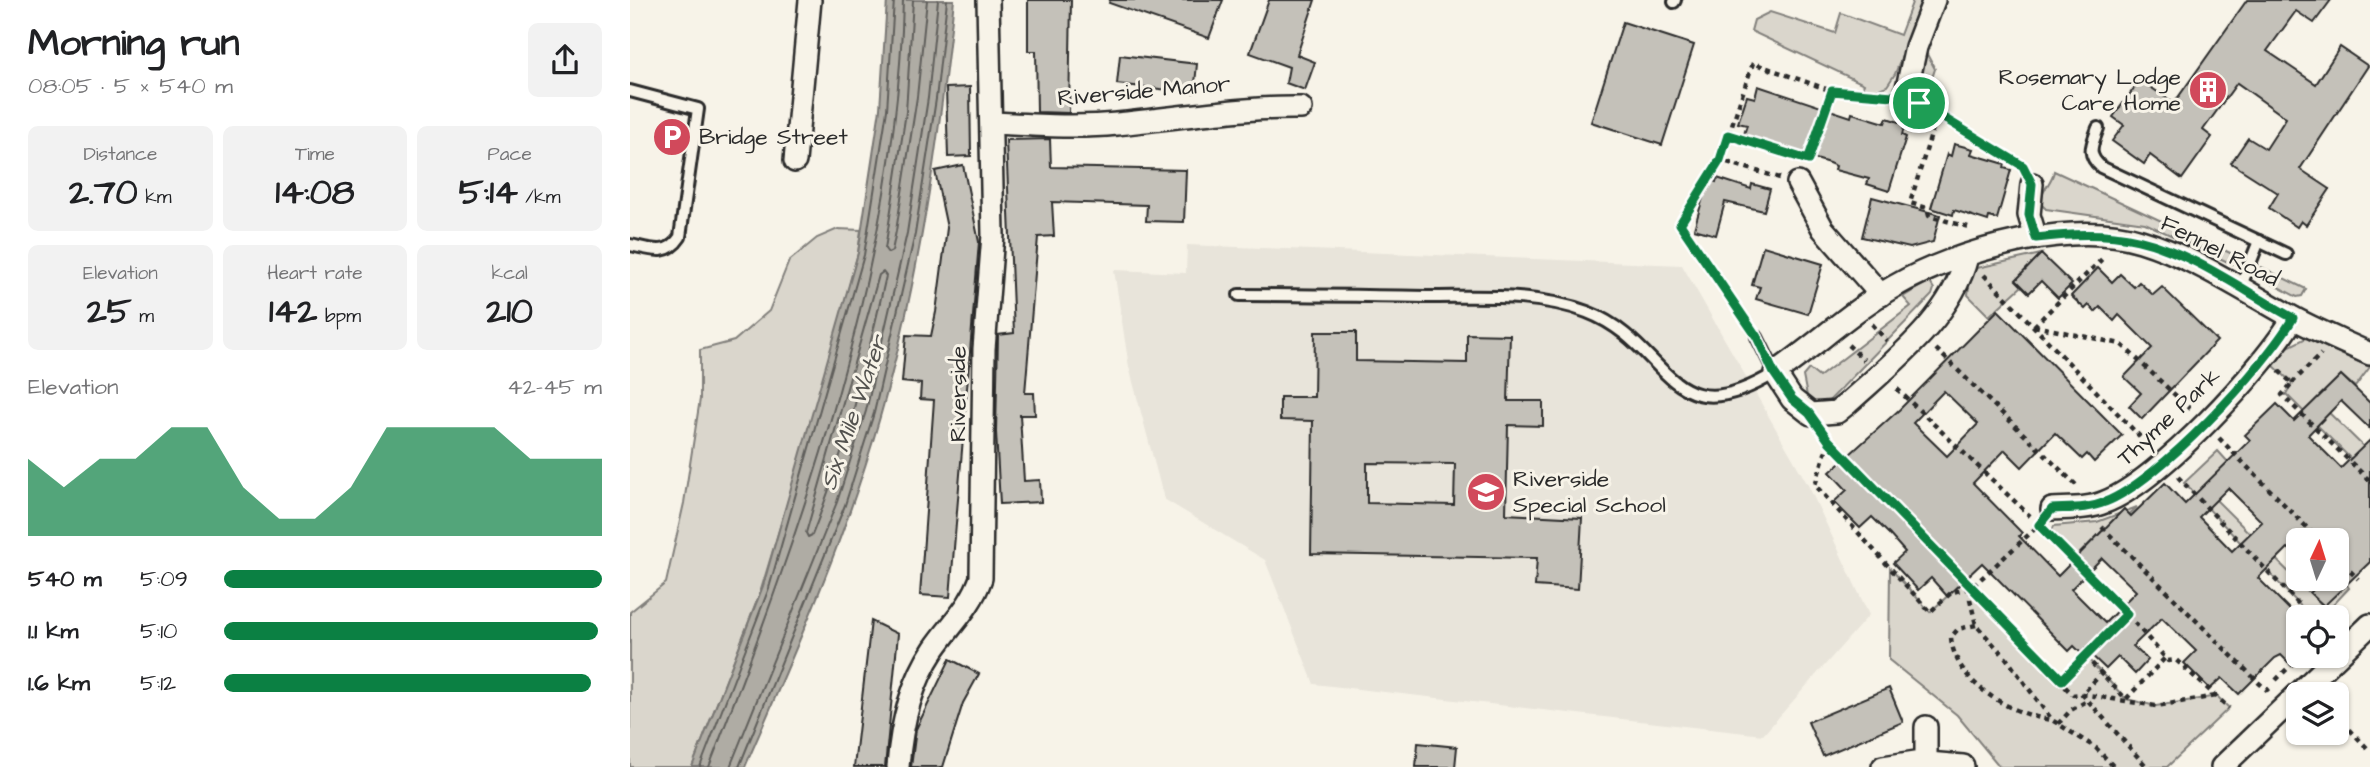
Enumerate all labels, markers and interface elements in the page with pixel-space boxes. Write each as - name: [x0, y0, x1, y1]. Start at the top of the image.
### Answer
- text: Morning run: [28, 18, 240, 70]
- button: share: [528, 23, 602, 97]
- place label: Rosemary Lodge Care Home: [1999, 61, 2181, 119]
- street label: Riverside Manor: [1056, 67, 1232, 114]
- building icon: Rosemary Lodge Care Home: [2187, 69, 2229, 111]
- text: 08:05 · 5 × 540 m: [28, 70, 233, 102]
- pin: [1889, 73, 1949, 133]
- icon: arrive: [1900, 84, 1938, 122]
- parking icon: Bridge Street: [651, 116, 693, 158]
- place label: Bridge Street: [699, 121, 848, 154]
- text: Distance: [83, 141, 157, 168]
- text: Time: [295, 141, 335, 168]
- text: Pace: [488, 141, 532, 168]
- text: 2.70: [69, 168, 138, 217]
- text: 14:08: [276, 168, 354, 217]
- text: 5:14: [459, 168, 518, 217]
- text: km: [138, 184, 172, 211]
- text: /km: [518, 184, 560, 211]
- street label: Fennel Road: [2155, 207, 2285, 295]
- text: Elevation: [83, 260, 158, 287]
- text: Heart rate: [267, 260, 363, 287]
- text: kcal: [491, 260, 528, 287]
- text: 25: [87, 287, 132, 336]
- text: 142: [269, 287, 317, 336]
- text: 210: [486, 287, 533, 336]
- text: m: [132, 303, 154, 330]
- text: bpm: [317, 303, 361, 330]
- water label: Six Mile Water: [812, 329, 897, 494]
- street label: Riverside: [942, 346, 974, 442]
- street label: Thyme Park: [2110, 361, 2229, 474]
- text: Elevation: [28, 371, 119, 403]
- text: 42–45 m: [507, 371, 602, 403]
- place label: Riverside Special School: [1513, 463, 1666, 521]
- school or university icon: Riverside Special School: [1465, 471, 1507, 513]
- north arrow: [2286, 528, 2348, 592]
- map controls: [2286, 528, 2349, 745]
- text: 540 m: [28, 563, 102, 595]
- text: 5:09: [140, 563, 188, 595]
- button: locate: [2286, 605, 2349, 668]
- text: 1.1 km: [28, 615, 78, 647]
- text: 5:10: [140, 615, 178, 647]
- text: 1.6 km: [28, 667, 90, 699]
- text: 5:12: [140, 667, 176, 699]
- button: layers: [2286, 682, 2349, 745]

